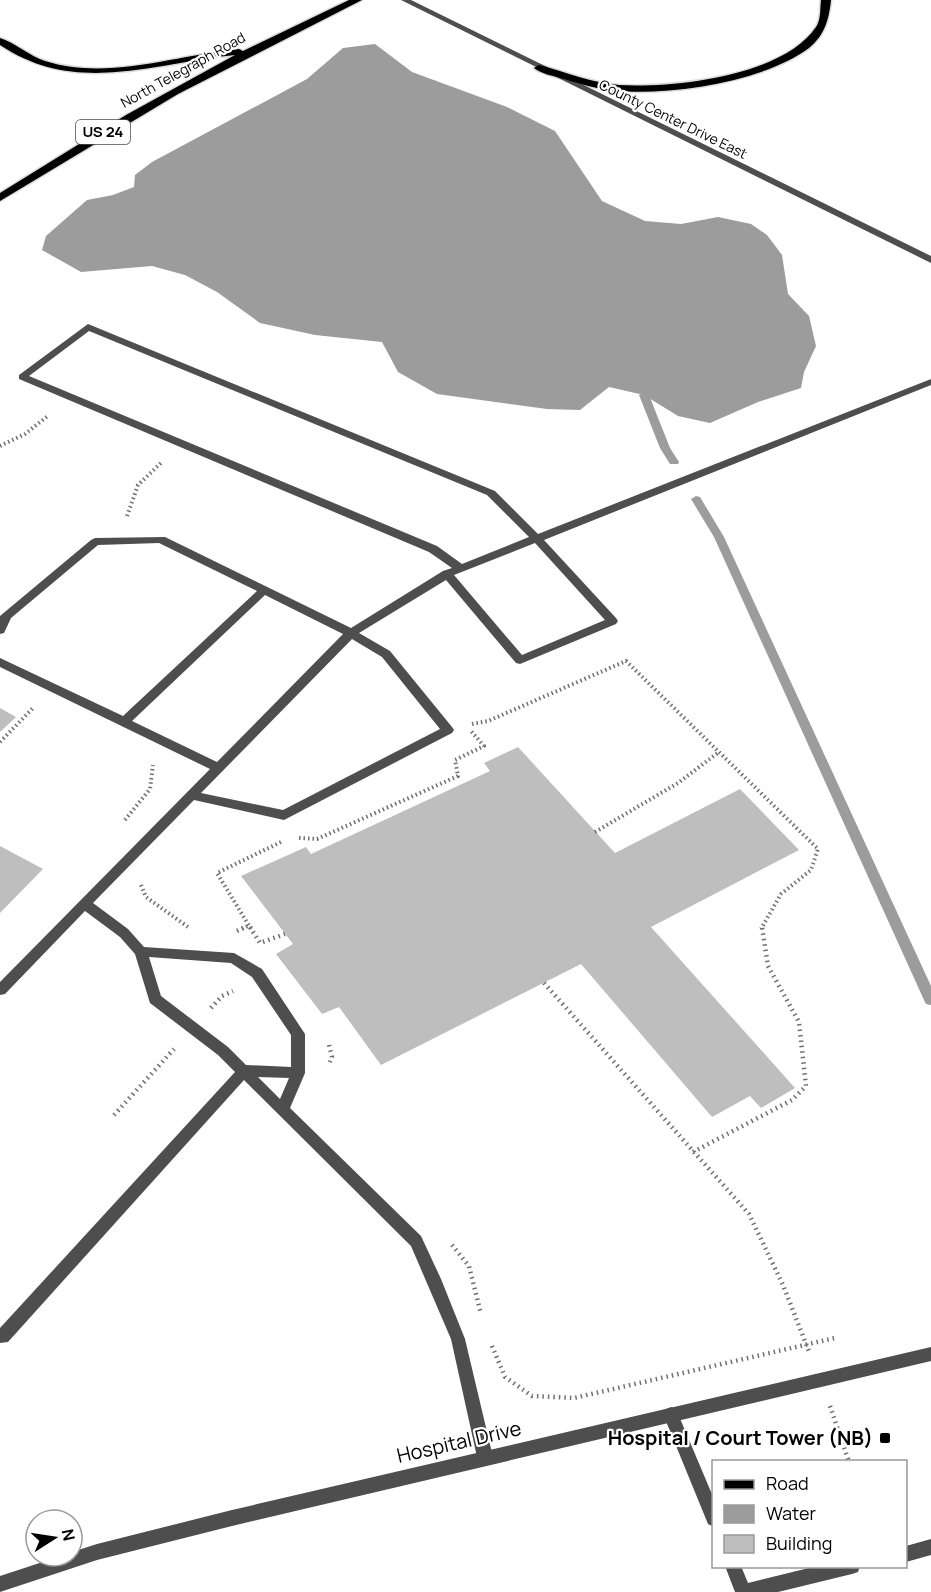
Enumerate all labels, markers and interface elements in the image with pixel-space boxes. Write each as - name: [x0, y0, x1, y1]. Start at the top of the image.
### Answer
- street label: North Telegraph Road: [117, 27, 249, 112]
- street label: County Center Drive East: [596, 74, 751, 163]
- road number: US 24: [76, 120, 130, 144]
- street label: Hospital Drive: [394, 1414, 524, 1469]
- place label: Hospital / Court Tower (NB): [608, 1424, 873, 1451]
- marker: Hospital / Court Tower (NB): [878, 1431, 892, 1445]
- legend: [712, 1460, 907, 1568]
- text: Road: [766, 1471, 809, 1495]
- text: Water: [766, 1501, 816, 1525]
- north arrow: [24, 1508, 84, 1568]
- text: N: [57, 1527, 81, 1543]
- text: Building: [766, 1531, 832, 1555]

